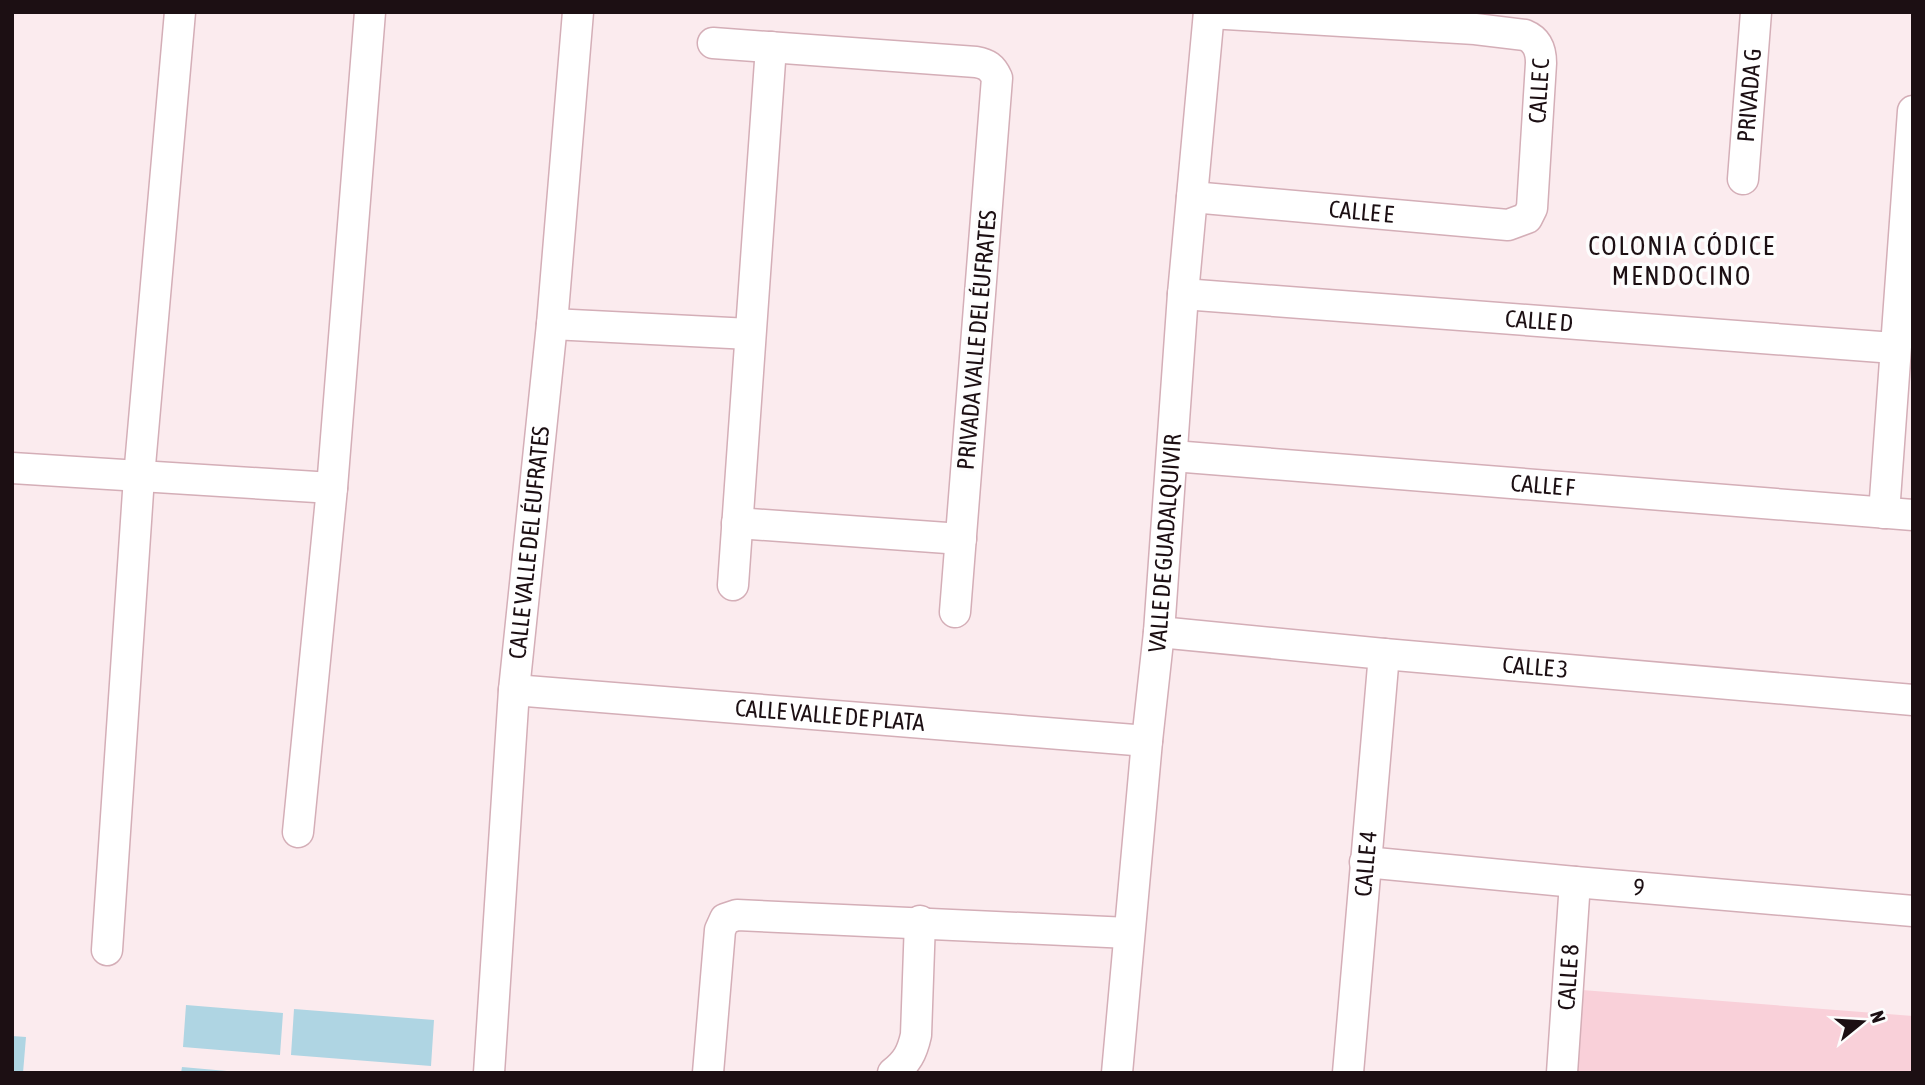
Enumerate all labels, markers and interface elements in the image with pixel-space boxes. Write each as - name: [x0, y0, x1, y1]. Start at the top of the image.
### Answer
- street label: PRIVADA G: [1732, 47, 1766, 143]
- street label: CALLE C: [1523, 57, 1554, 124]
- street label: CALLE E: [1328, 195, 1395, 228]
- street label: PRIVADA VALLE DEL ÉUFRATES: [952, 209, 1001, 471]
- district label: COLONIA CÓDICE MENDOCINO: [1588, 231, 1776, 291]
- street label: CALLE D: [1504, 304, 1574, 337]
- street label: CALLE VALLE DEL ÉUFRATES: [503, 425, 554, 660]
- street label: VALLE DE GUADALQUIVIR: [1143, 433, 1186, 654]
- street label: CALLE F: [1510, 469, 1576, 501]
- street label: CALLE 3: [1501, 650, 1569, 683]
- street label: CALLE VALLE DE PLATA: [734, 694, 926, 736]
- street label: CALLE 4: [1349, 830, 1382, 898]
- street label: 9: [1632, 873, 1646, 901]
- street label: CALLE 8: [1552, 943, 1584, 1011]
- north arrow: [1827, 987, 1897, 1057]
- text: N: [1866, 1008, 1890, 1025]

